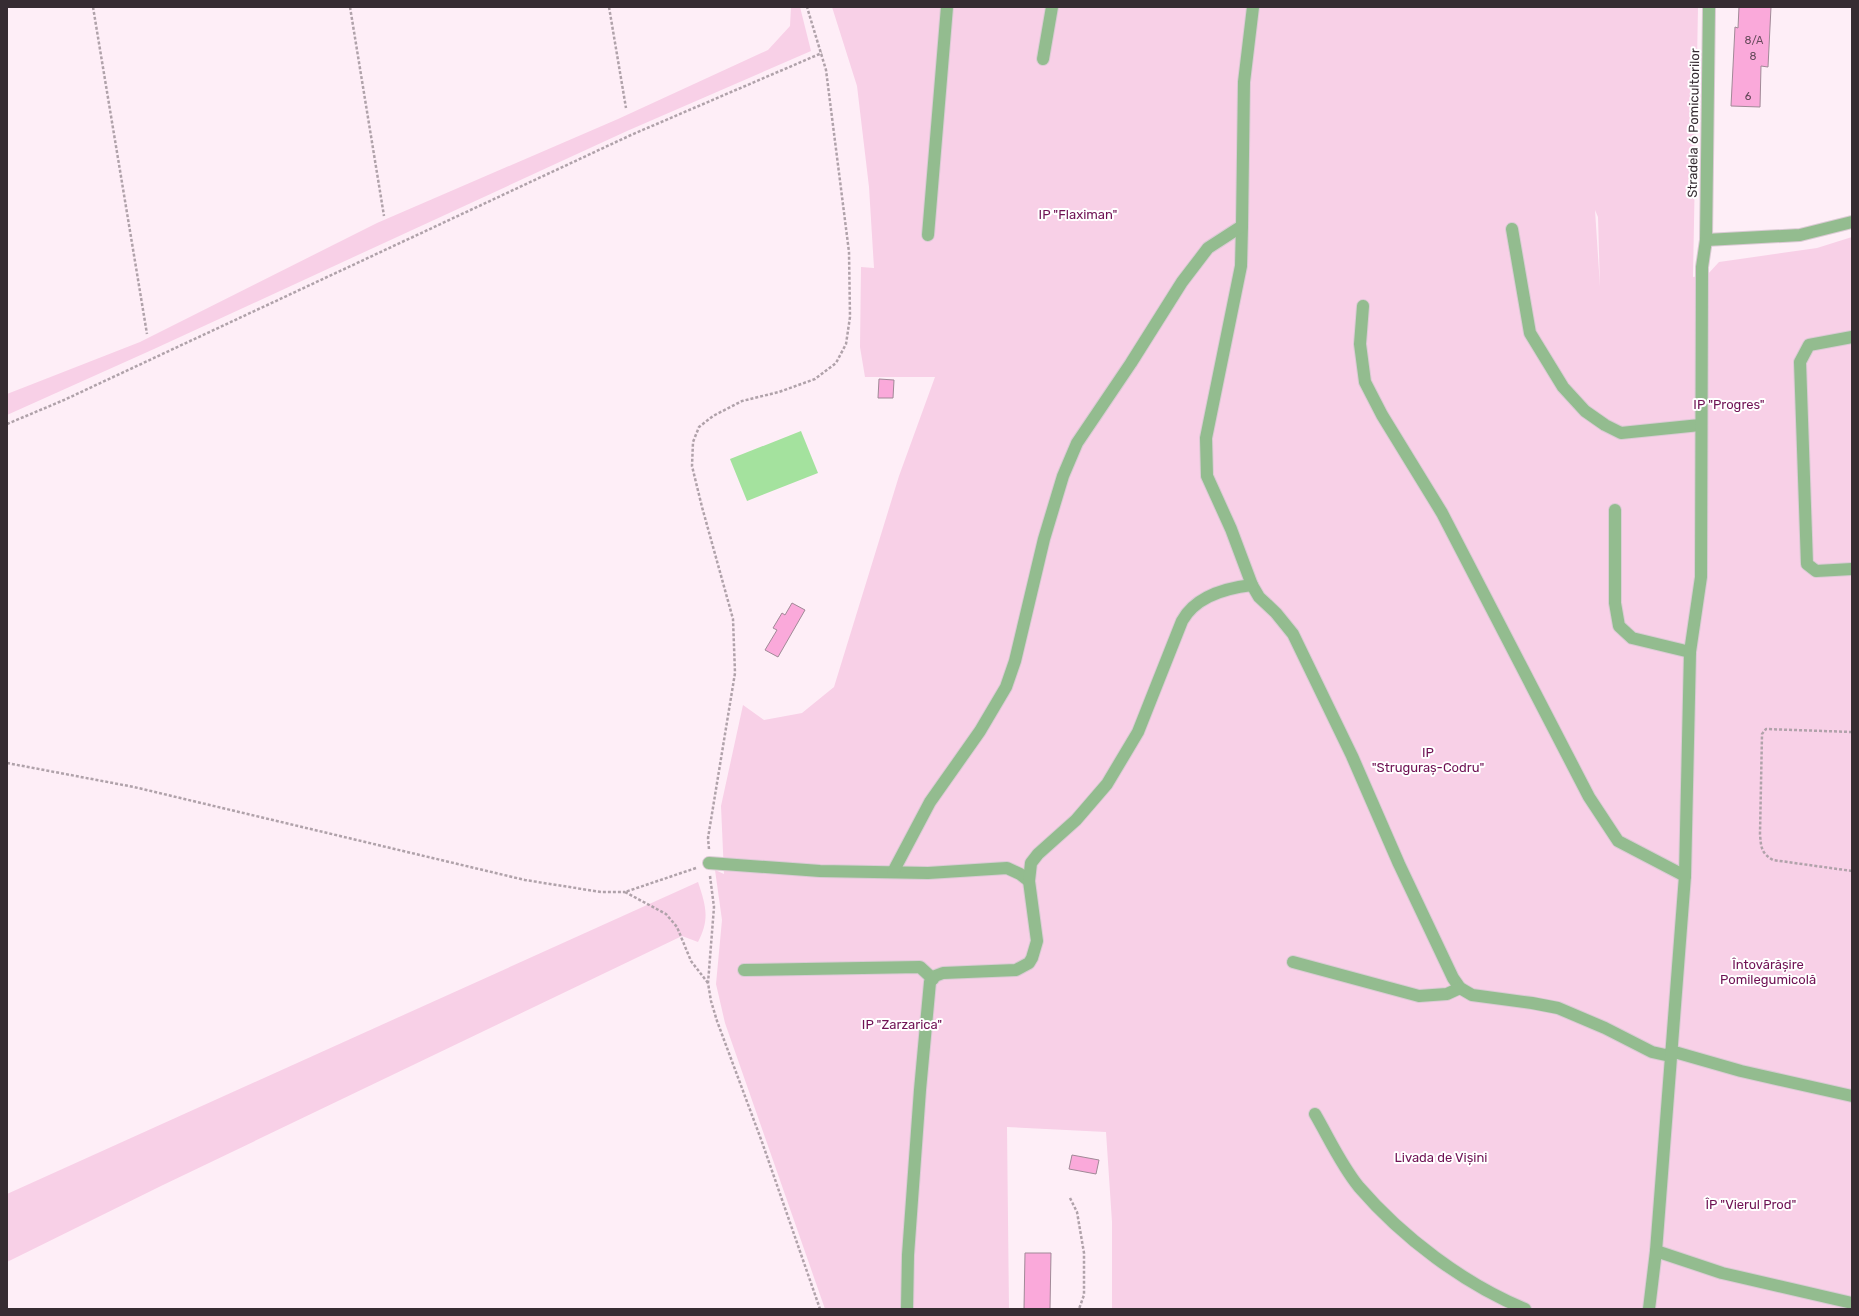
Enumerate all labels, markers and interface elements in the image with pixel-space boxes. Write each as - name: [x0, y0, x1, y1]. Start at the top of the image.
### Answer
- house number: 8/A: [1745, 34, 1764, 47]
- street label: Stradela 6 Pomicultorilor: [1685, 48, 1702, 198]
- house number: 8: [1750, 50, 1757, 63]
- house number: 6: [1745, 90, 1752, 103]
- park label: IP "Flaximan": [1039, 207, 1118, 222]
- park label: IP "Progres": [1693, 397, 1765, 413]
- park label: IP "Struguraș-Codru": [1372, 745, 1484, 776]
- park label: Întovărășire Pomilegumicolă: [1720, 957, 1816, 988]
- park label: IP "Zarzarica": [862, 1017, 942, 1032]
- park label: Livada de Vișini: [1395, 1150, 1487, 1165]
- park label: ÎP "Vierul Prod": [1705, 1197, 1797, 1212]

